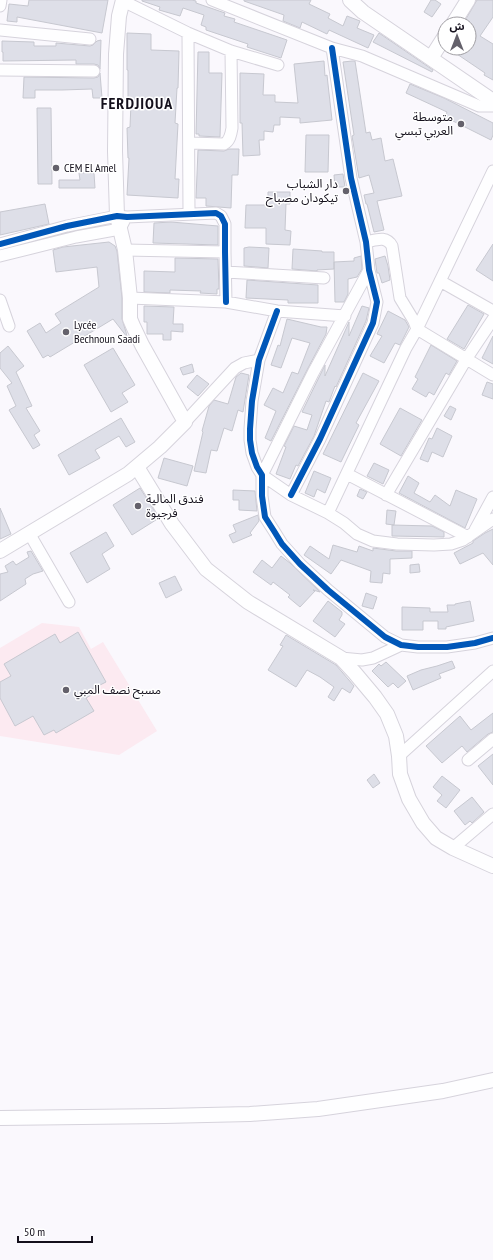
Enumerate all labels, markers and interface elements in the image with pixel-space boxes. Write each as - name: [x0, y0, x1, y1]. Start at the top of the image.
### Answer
- north arrow: [437, 16, 477, 56]
- text: ش: [449, 19, 465, 33]
- district label: FERDJIOUA: [101, 93, 173, 113]
- place label: متوسطة العربي تبسي: [395, 109, 453, 141]
- marker: متوسطة العربي تبسي: [456, 119, 466, 129]
- place label: CEM El Amel: [64, 160, 116, 175]
- marker: CEM El Amel: [51, 163, 61, 173]
- place label: دار الشباب تيكودان مصباح: [266, 176, 338, 207]
- marker: دار الشباب تيكودان مصباح: [341, 186, 351, 196]
- place label: Lycée Bechnoun Saadi: [74, 317, 140, 346]
- marker: Lycée Bechnoun Saadi: [61, 327, 71, 337]
- place label: فندق المالية فرجيوة: [146, 491, 204, 520]
- marker: فندق المالية فرجيوة: [133, 501, 143, 511]
- place label: مسبح نصف المبي: [74, 682, 161, 700]
- marker: مسبح نصف المبي: [61, 685, 71, 695]
- scale bar: [18, 1218, 92, 1244]
- text: 50 m: [24, 1224, 45, 1239]

